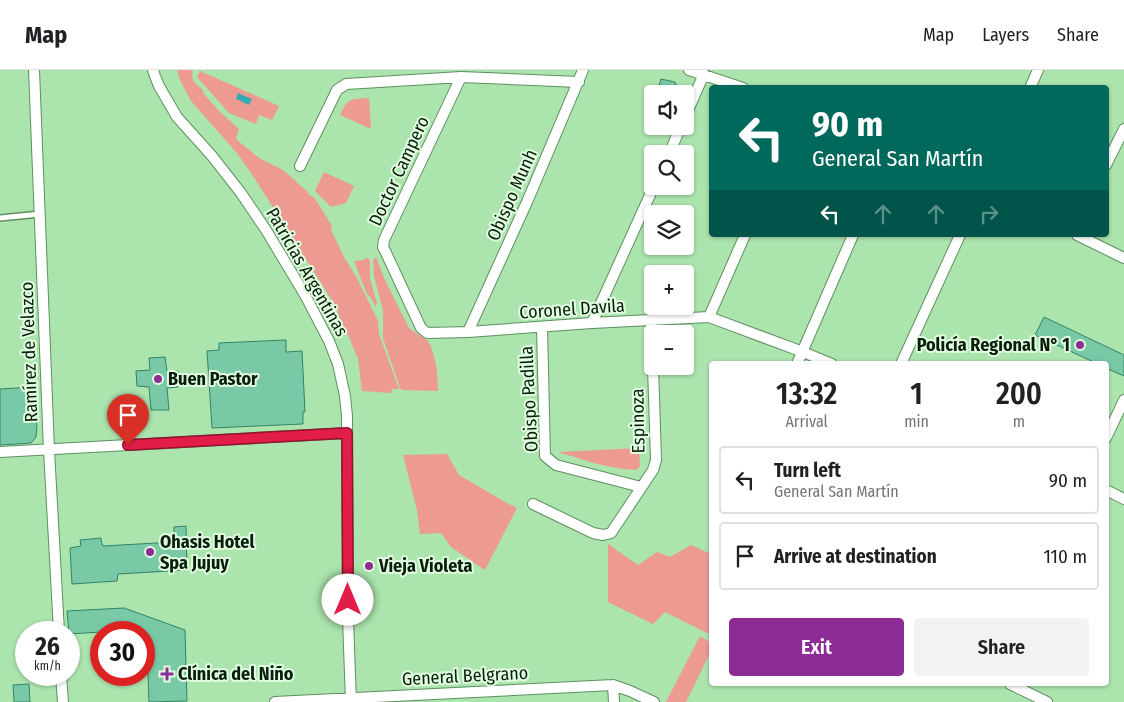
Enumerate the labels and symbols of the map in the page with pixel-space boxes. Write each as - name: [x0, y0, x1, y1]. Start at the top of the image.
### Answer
- street label: Doctor Campero: [364, 113, 434, 229]
- street label: Obispo Munh: [482, 146, 542, 244]
- street label: Patricias Argentinas: [261, 204, 353, 341]
- street label: Ramírez de Velazco: [16, 281, 42, 423]
- street label: Coronel Davila: [519, 294, 626, 324]
- place label: Policía Regional N° 1: [917, 334, 1070, 356]
- marker: Policía Regional N° 1: [1074, 339, 1086, 351]
- street label: Obispo Padilla: [515, 345, 543, 453]
- place label: Buen Pastor: [168, 368, 258, 390]
- marker: Buen Pastor: [152, 373, 164, 385]
- street label: Espinoza: [626, 388, 650, 454]
- pin: [107, 394, 149, 445]
- place label: Ohasis Hotel Spa Jujuy: [160, 531, 254, 574]
- marker: Ohasis Hotel Spa Jujuy: [144, 546, 156, 558]
- place label: Vieja Violeta: [378, 555, 472, 577]
- marker: Vieja Violeta: [363, 560, 375, 572]
- position arrow: [321, 573, 373, 625]
- speed limit sign: 30: [90, 621, 155, 686]
- street label: General Belgrano: [401, 662, 529, 690]
- place label: Clínica del Niño: [178, 663, 294, 685]
- marker: Clínica del Niño: [160, 667, 174, 681]

